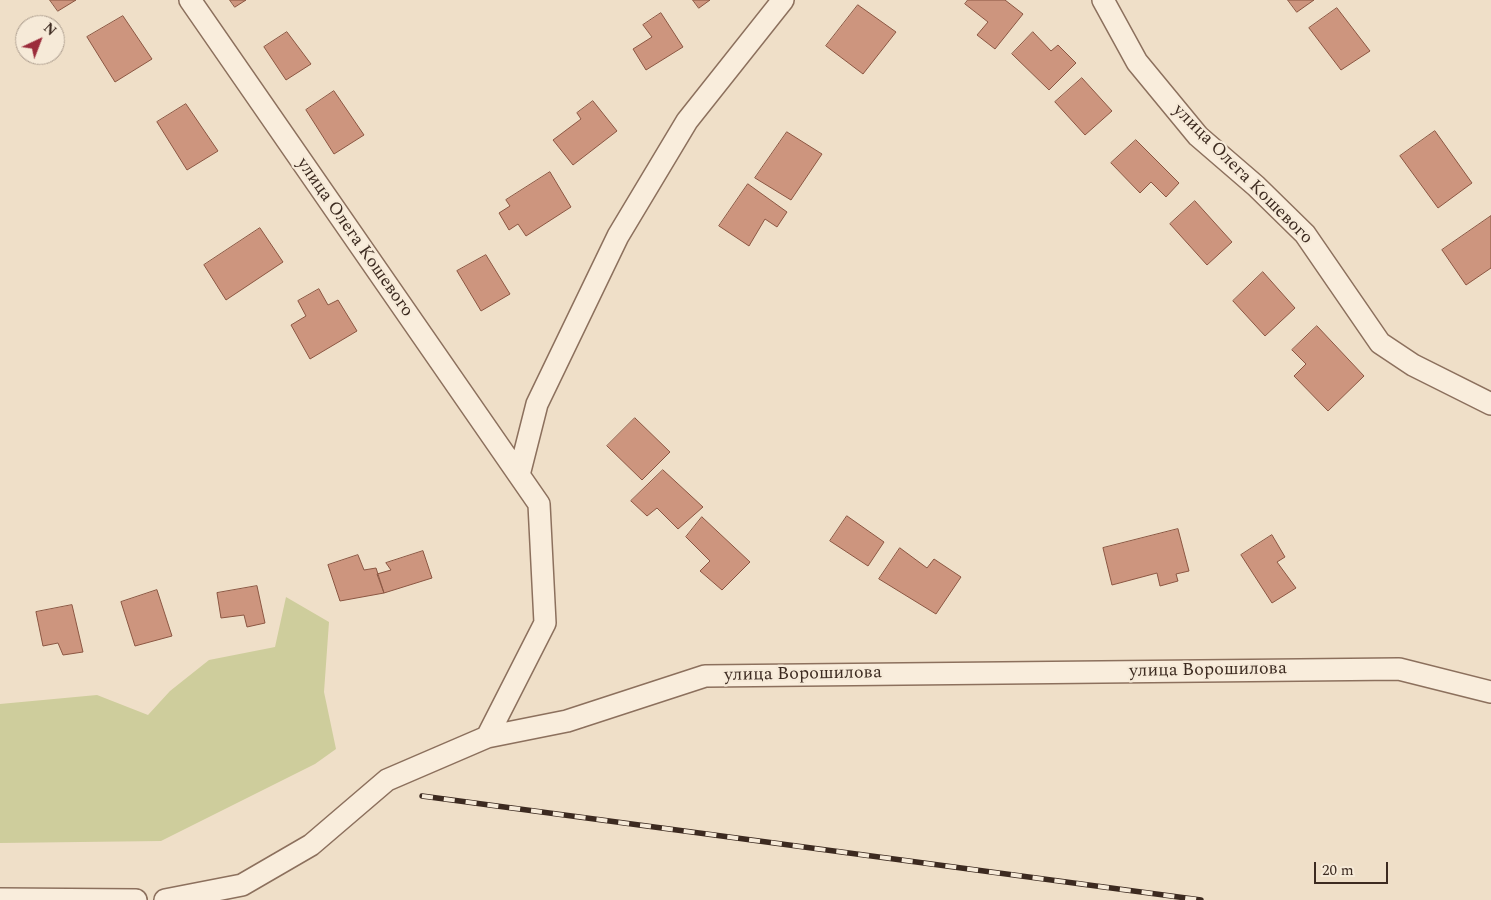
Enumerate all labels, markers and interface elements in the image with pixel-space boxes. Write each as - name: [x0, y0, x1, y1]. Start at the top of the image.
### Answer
- north arrow: [15, 15, 65, 65]
- text: N: [39, 18, 61, 41]
- street label: улица Олега Кошевого: [1167, 100, 1317, 250]
- street label: улица Олега Кошевого: [291, 154, 417, 322]
- street label: улица Ворошилова: [1129, 659, 1287, 683]
- street label: улица Ворошилова: [724, 663, 882, 687]
- scale bar: [1316, 852, 1390, 884]
- text: 20 m: [1322, 859, 1354, 882]

